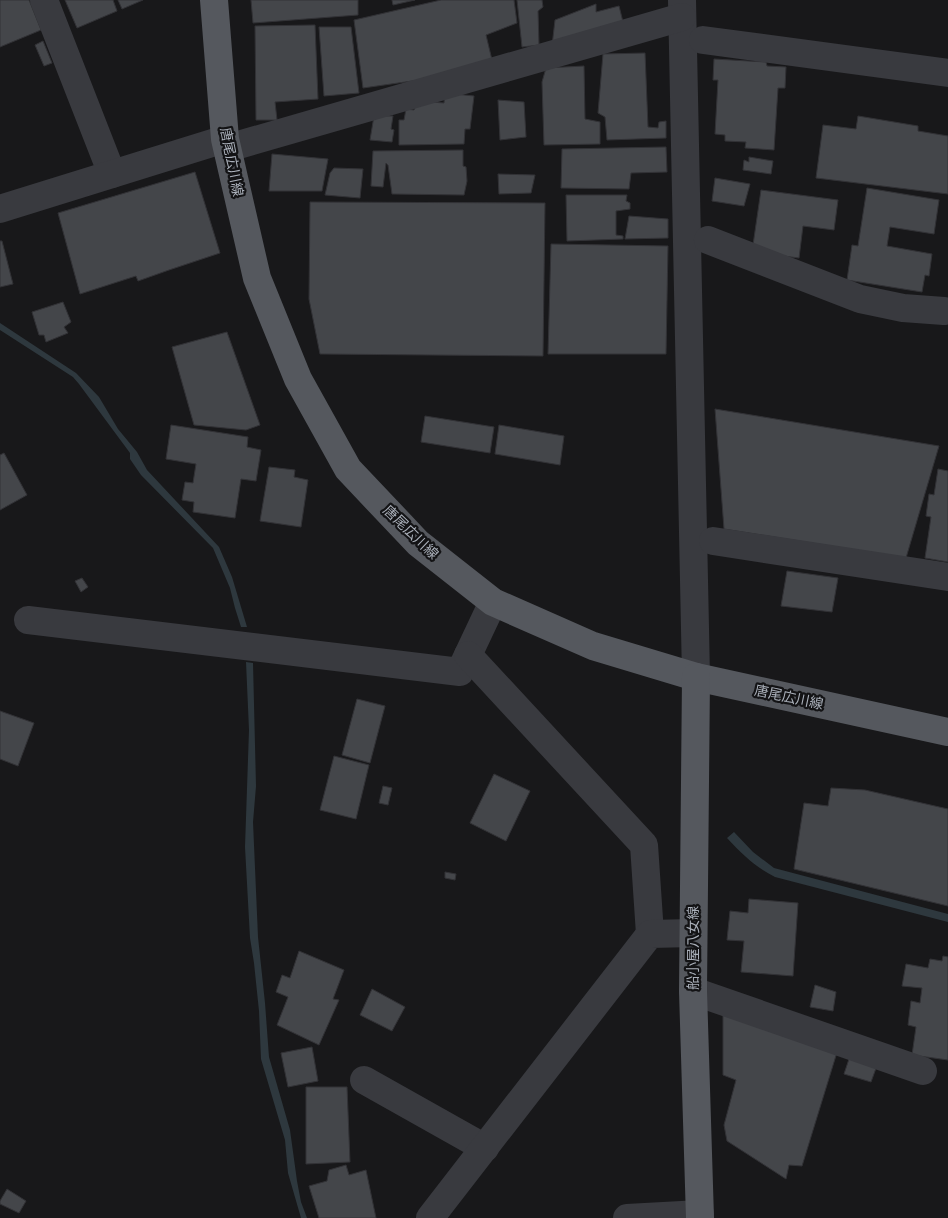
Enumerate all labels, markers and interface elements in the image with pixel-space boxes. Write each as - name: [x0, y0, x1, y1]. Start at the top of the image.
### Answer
- street label: 唐尾広川線: [216, 126, 248, 198]
- street label: 唐尾広川線: [380, 501, 442, 563]
- street label: 唐尾広川線: [753, 681, 825, 713]
- street label: 船小屋八女線: [684, 906, 702, 990]

